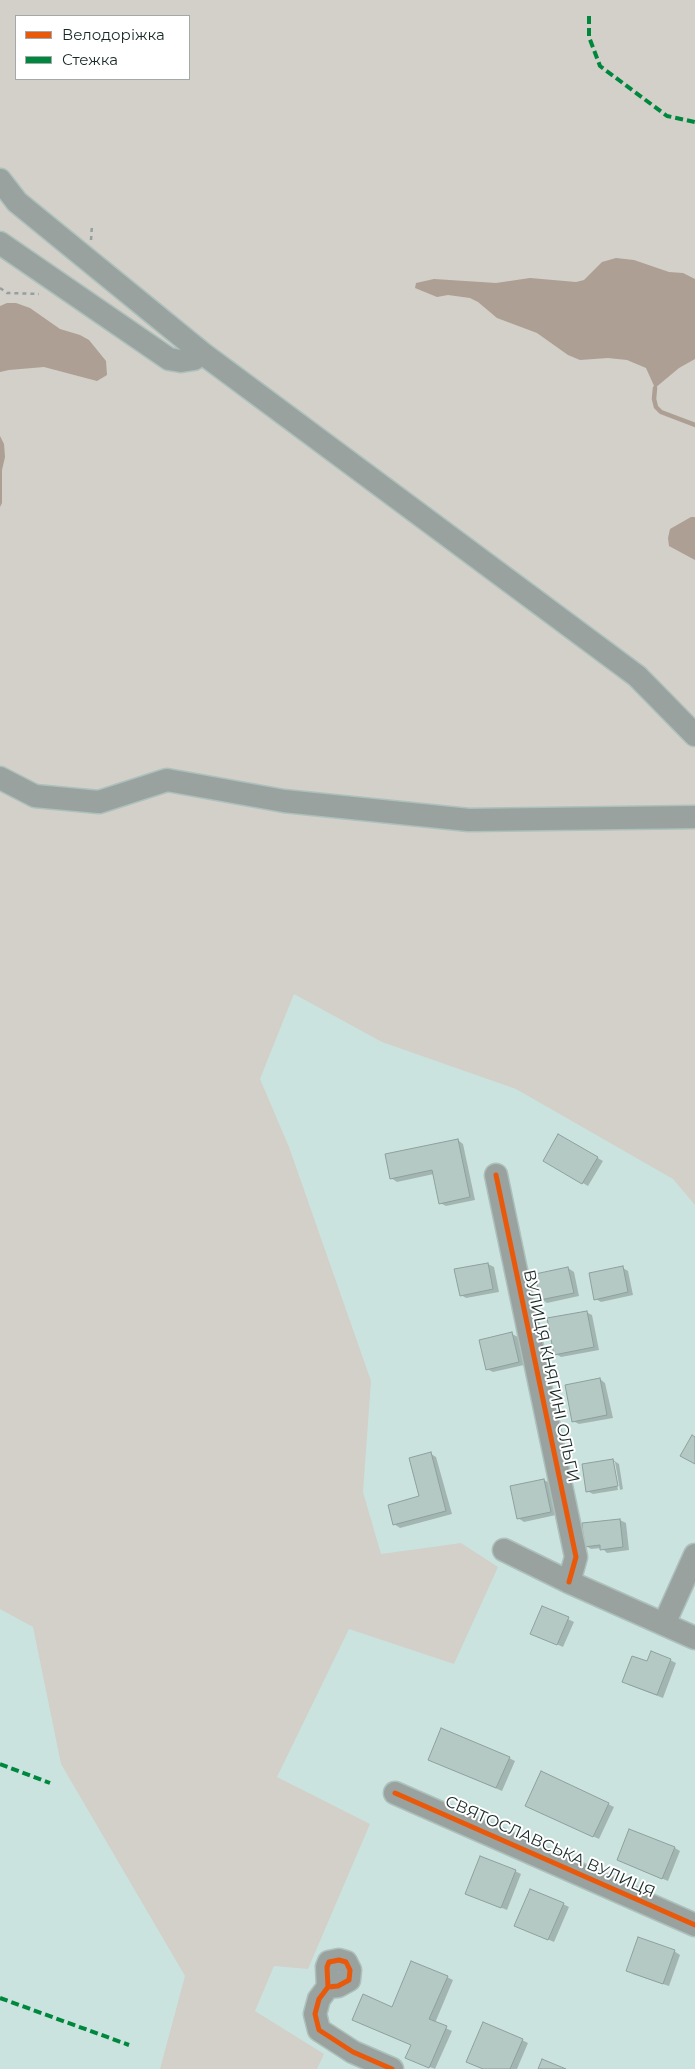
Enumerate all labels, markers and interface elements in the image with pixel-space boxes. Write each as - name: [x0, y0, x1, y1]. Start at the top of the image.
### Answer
- legend: [15, 15, 190, 80]
- text: Велодоріжка: [62, 25, 165, 44]
- text: Стежка: [62, 50, 118, 69]
- street label: ВУЛИЦЯ КНЯГИНІ ОЛЬГИ: [519, 1268, 583, 1484]
- street label: СВЯТОСЛАВСЬКА ВУЛИЦЯ: [442, 1792, 658, 1902]

